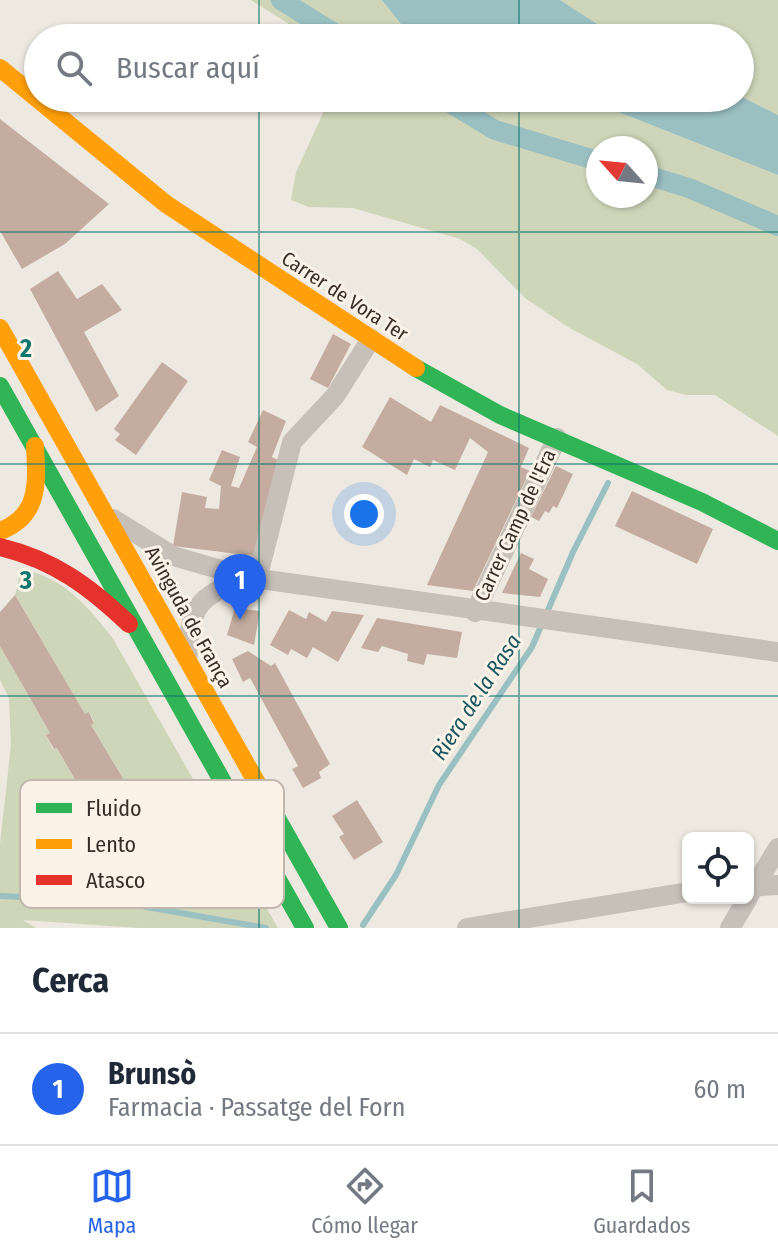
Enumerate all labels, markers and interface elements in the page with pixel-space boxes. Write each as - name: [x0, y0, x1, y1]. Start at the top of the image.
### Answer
- search box: [24, 24, 754, 112]
- icon: search: [52, 46, 96, 90]
- text: Buscar aquí: [116, 50, 260, 86]
- north arrow: [586, 136, 658, 208]
- street label: Carrer de Vora Ter: [277, 246, 413, 346]
- text: 2: [19, 333, 32, 364]
- street label: Carrer Camp de l'Era: [469, 445, 561, 605]
- your location: [344, 494, 384, 534]
- street label: Avinguda de França: [140, 542, 238, 692]
- pin: 1: [214, 554, 266, 620]
- text: 3: [19, 565, 32, 596]
- water label: Riera de la Rasa: [425, 629, 527, 765]
- legend: [20, 780, 284, 908]
- text: Fluido: [86, 795, 142, 822]
- text: Lento: [86, 831, 136, 858]
- map controls: [682, 832, 754, 904]
- button: locate: [682, 832, 754, 904]
- text: Atasco: [86, 867, 145, 894]
- text: Cerca: [32, 960, 109, 1001]
- text: Brunsò: [108, 1056, 196, 1092]
- text: 1: [53, 1074, 64, 1105]
- text: 60 m: [693, 1074, 746, 1105]
- text: Farmacia · Passatge del Forn: [108, 1092, 405, 1123]
- tab: Mapa: [88, 1164, 136, 1239]
- tab: Cómo llegar: [311, 1164, 418, 1239]
- tab: Guardados: [593, 1164, 690, 1239]

